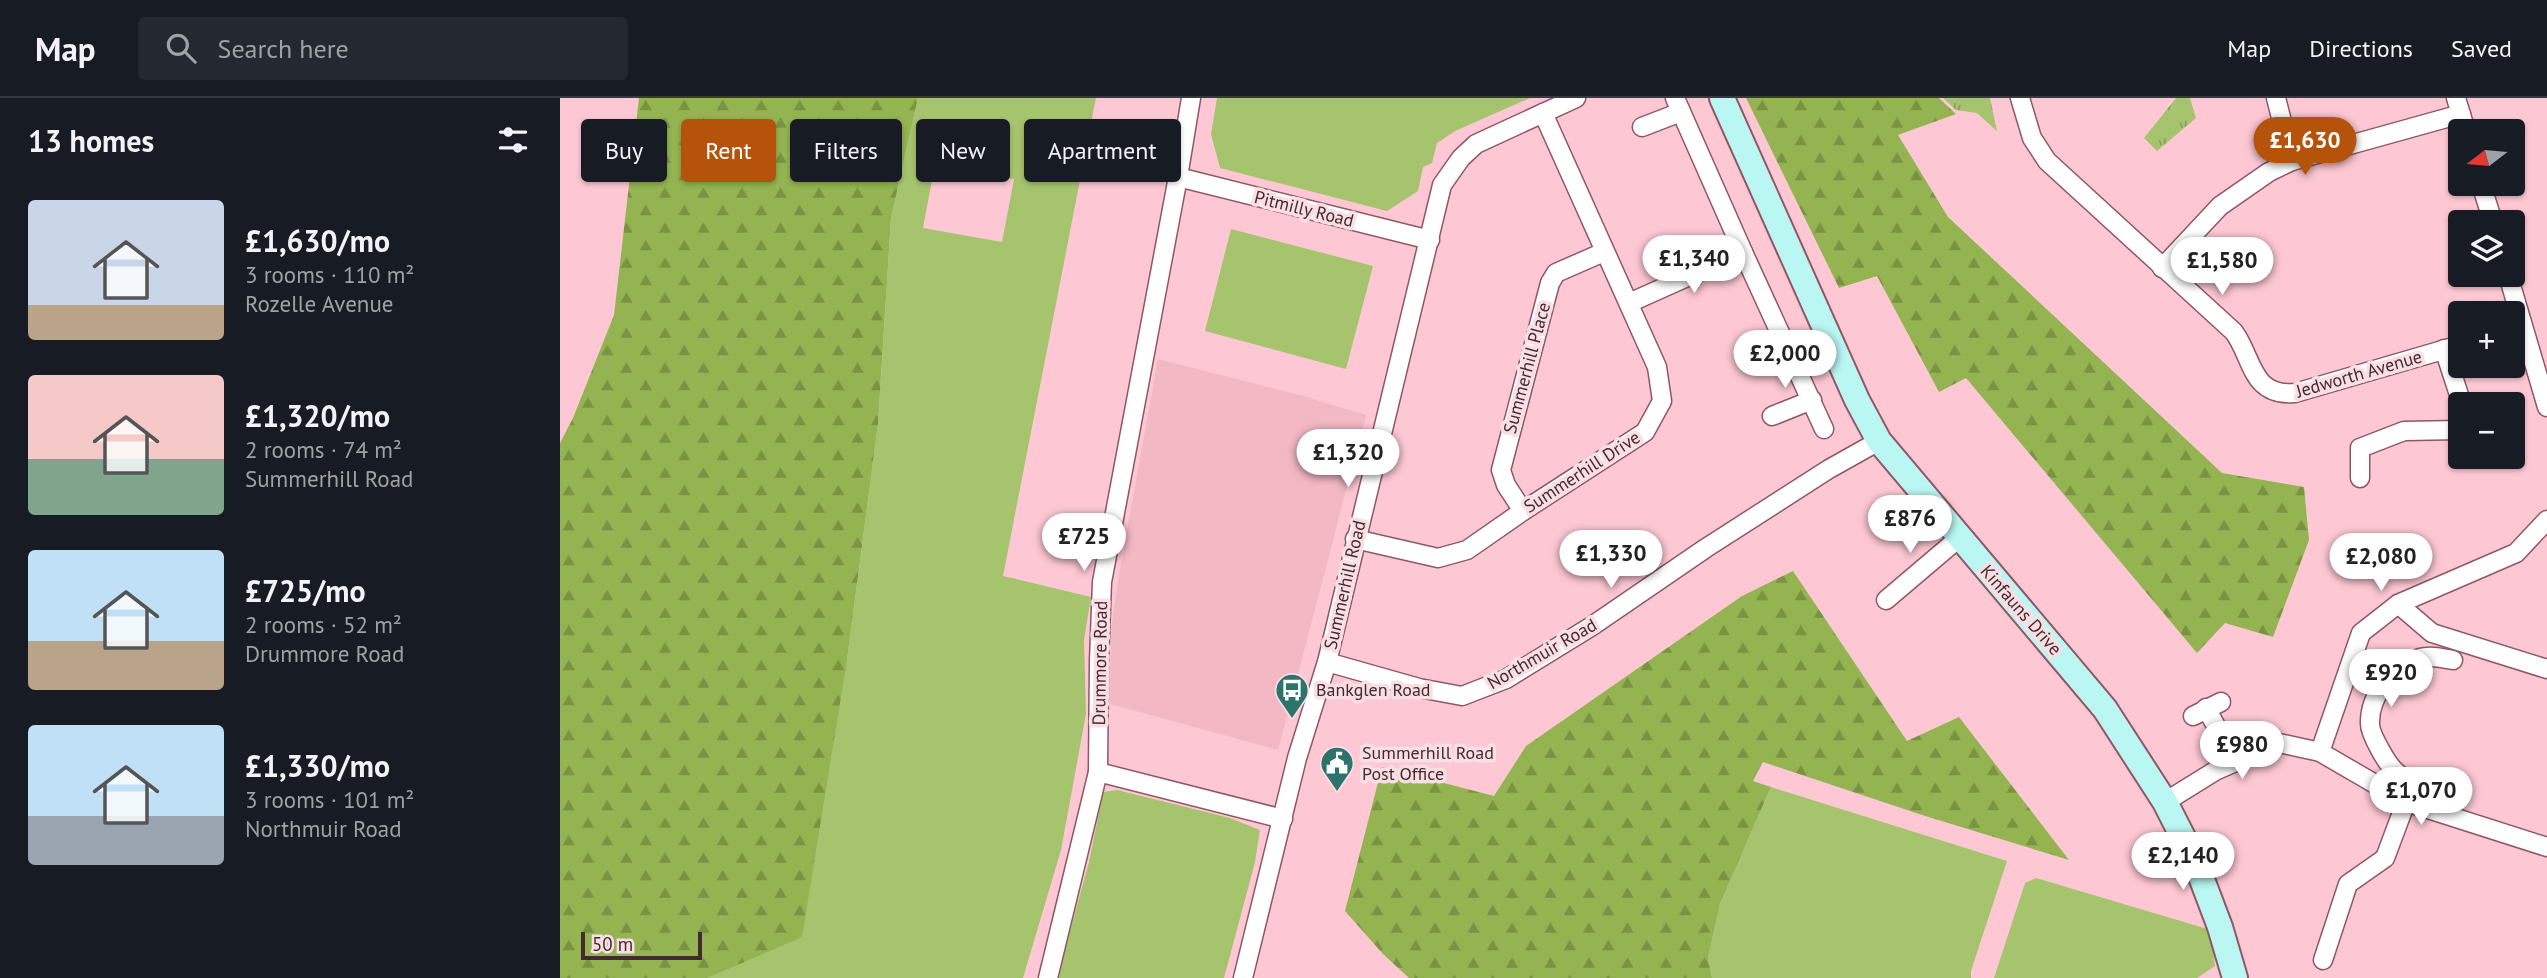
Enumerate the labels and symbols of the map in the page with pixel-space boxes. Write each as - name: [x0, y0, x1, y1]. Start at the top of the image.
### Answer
- pin: £1,630: [2248, 118, 2362, 177]
- north arrow: [2448, 119, 2525, 196]
- street label: Pitmilly Road: [1252, 185, 1356, 232]
- pin: £1,340: [1637, 236, 1751, 295]
- pin: £1,580: [2165, 238, 2279, 297]
- street label: Summerhill Place: [1498, 300, 1555, 436]
- pin: £2,000: [1728, 330, 1842, 390]
- street label: Jedworth Avenue: [2292, 345, 2424, 403]
- street label: Summerhill Drive: [1519, 425, 1644, 518]
- pin: £1,320: [1291, 430, 1405, 489]
- pin: £876: [1869, 496, 1951, 555]
- pin: £725: [1043, 514, 1125, 573]
- street label: Summerhill Road: [1318, 518, 1371, 652]
- pin: £1,330: [1554, 531, 1668, 590]
- pin: £2,080: [2324, 533, 2438, 593]
- street label: Kinfauns Drive: [1976, 560, 2067, 660]
- street label: Drummore Road: [1087, 600, 1112, 726]
- street label: Northmuir Road: [1483, 613, 1601, 694]
- pin: £920: [2350, 650, 2432, 709]
- bus stop icon: Bankglen Road: [1273, 671, 1311, 720]
- place label: Bankglen Road: [1316, 678, 1431, 701]
- pin: £980: [2201, 722, 2283, 781]
- place label: Summerhill Road Post Office: [1362, 741, 1494, 785]
- public building icon: Summerhill Road Post Office: [1318, 744, 1356, 793]
- pin: £1,070: [2364, 768, 2478, 827]
- pin: £2,140: [2126, 832, 2240, 892]
- scale bar: [581, 929, 702, 961]

